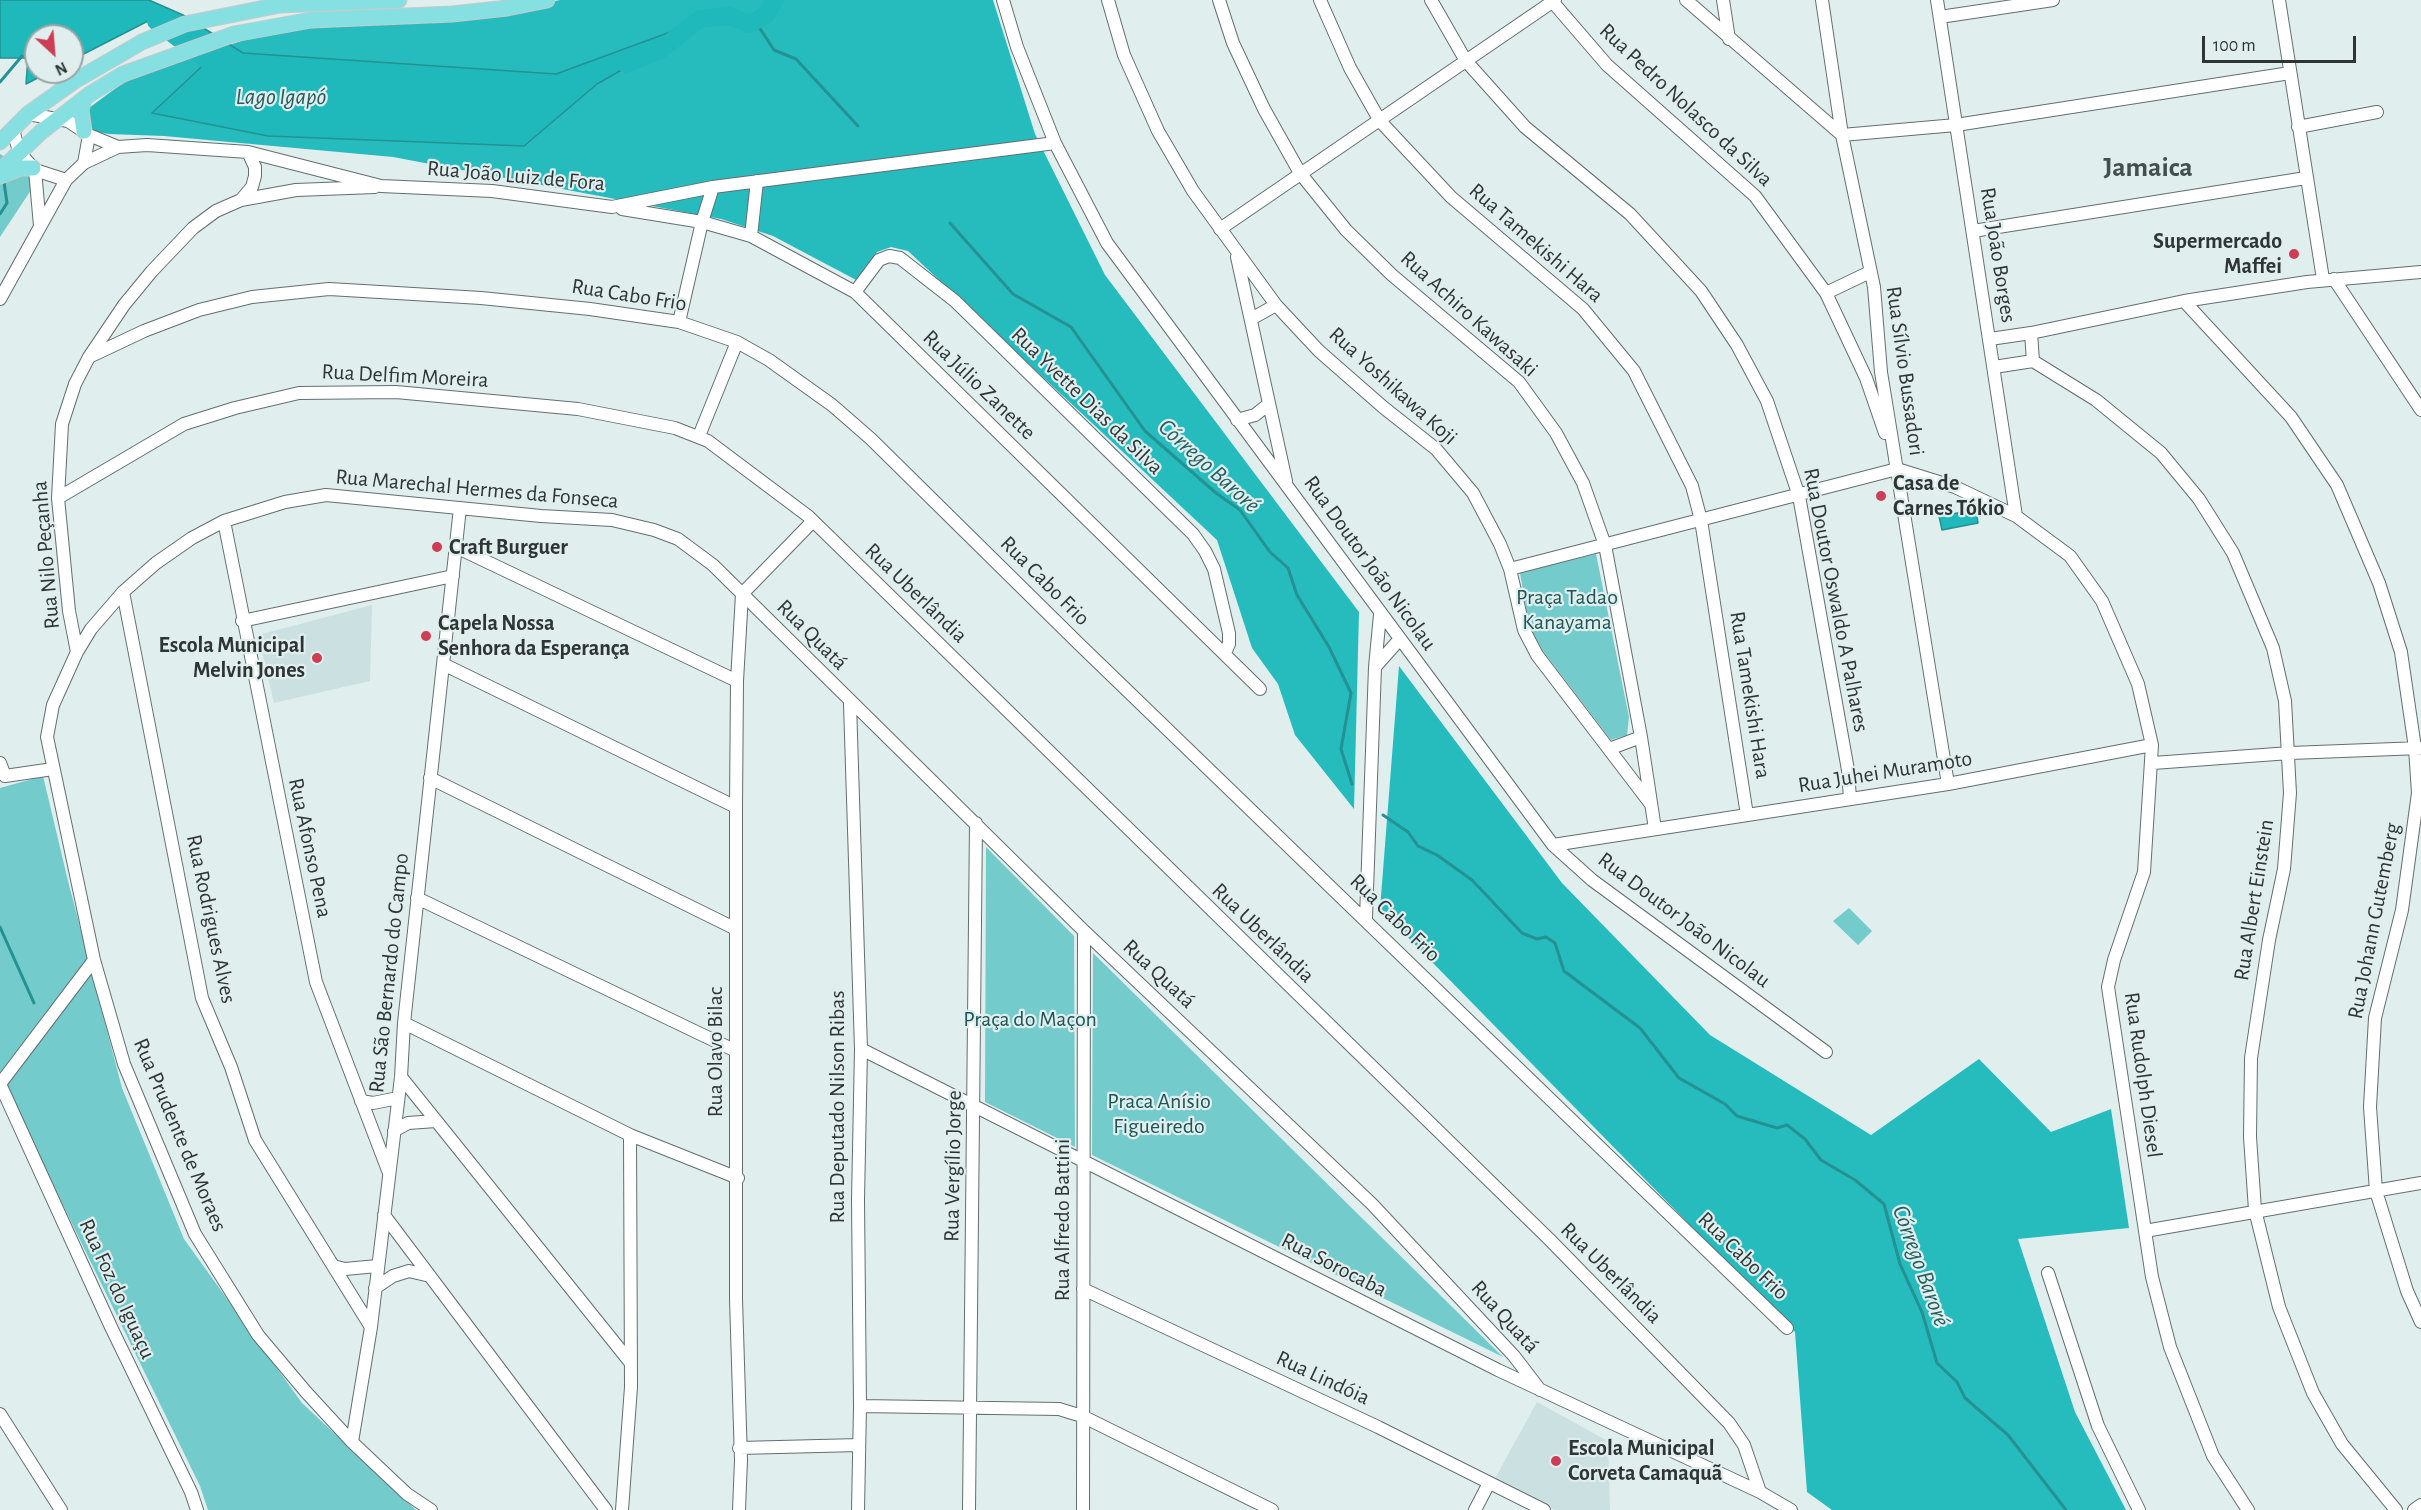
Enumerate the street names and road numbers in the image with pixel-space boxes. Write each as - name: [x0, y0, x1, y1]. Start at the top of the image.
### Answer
- street label: Rua Pedro Nolasco da Silva: [1594, 18, 1778, 192]
- street label: Rua João Luiz de Fora: [426, 155, 606, 197]
- street label: Rua Tamekishi Hara: [1463, 178, 1609, 308]
- street label: Rua João Borges: [1974, 185, 2022, 325]
- street label: Rua Achiro Kawasaki: [1395, 245, 1543, 383]
- street label: Rua Cabo Frio: [570, 273, 688, 317]
- street label: Rua Sílvio Bussadori: [1880, 285, 1930, 457]
- street label: Rua Yoshikawa Koji: [1323, 321, 1463, 451]
- street label: Rua Yvette Dias da Silva: [1006, 322, 1168, 480]
- street label: Rua Júlio Zanette: [917, 325, 1041, 445]
- street label: Rua Delfim Moreira: [321, 358, 489, 394]
- street label: Rua Marechal Hermes da Fonseca: [334, 463, 620, 515]
- street label: Rua Doutor Oswaldo A Palhares: [1797, 466, 1875, 734]
- street label: Rua Doutor João Nicolau: [1298, 471, 1442, 655]
- street label: Rua Nilo Peçanha: [26, 480, 66, 630]
- street label: Rua Cabo Frio: [995, 531, 1095, 631]
- street label: Rua Uberlândia: [859, 537, 973, 649]
- street label: Rua Quatá: [771, 594, 853, 676]
- street label: Rua Tamekishi Hara: [1724, 609, 1776, 781]
- street label: Rua Juhei Muramoto: [1796, 745, 1974, 799]
- street label: Rua Afonso Pena: [282, 776, 338, 920]
- street label: Rua Albert Einstein: [2228, 817, 2280, 983]
- street label: Rua Johann Gutemberg: [2342, 821, 2406, 1021]
- street label: Rua Rodrigues Alves: [180, 832, 242, 1006]
- street label: Rua Doutor João Nicolau: [1593, 846, 1775, 994]
- street label: Rua São Bernardo do Campo: [363, 852, 415, 1094]
- street label: Rua Cabo Frio: [1344, 868, 1446, 968]
- street label: Rua Uberlândia: [1206, 877, 1320, 989]
- street label: Rua Quatá: [1117, 934, 1201, 1014]
- street label: Rua Olavo Bilac: [702, 987, 728, 1117]
- street label: Rua Deputado Nilson Ribas: [824, 990, 850, 1224]
- street label: Rua Rudolph Diesel: [2118, 990, 2168, 1160]
- street label: Rua Prudente de Moraes: [127, 1034, 233, 1236]
- street label: Rua Vergílio Jorge: [938, 1090, 968, 1242]
- street label: Rua Alfredo Battini: [1049, 1139, 1075, 1301]
- street label: Rua Cabo Frio: [1692, 1206, 1794, 1306]
- street label: Rua Foz do Iguaçu: [73, 1215, 161, 1363]
- street label: Rua Uberlândia: [1555, 1217, 1667, 1329]
- street label: Rua Sorocaba: [1277, 1227, 1391, 1303]
- street label: Rua Quatá: [1465, 1275, 1545, 1359]
- street label: Rua Lindóia: [1272, 1345, 1374, 1411]

